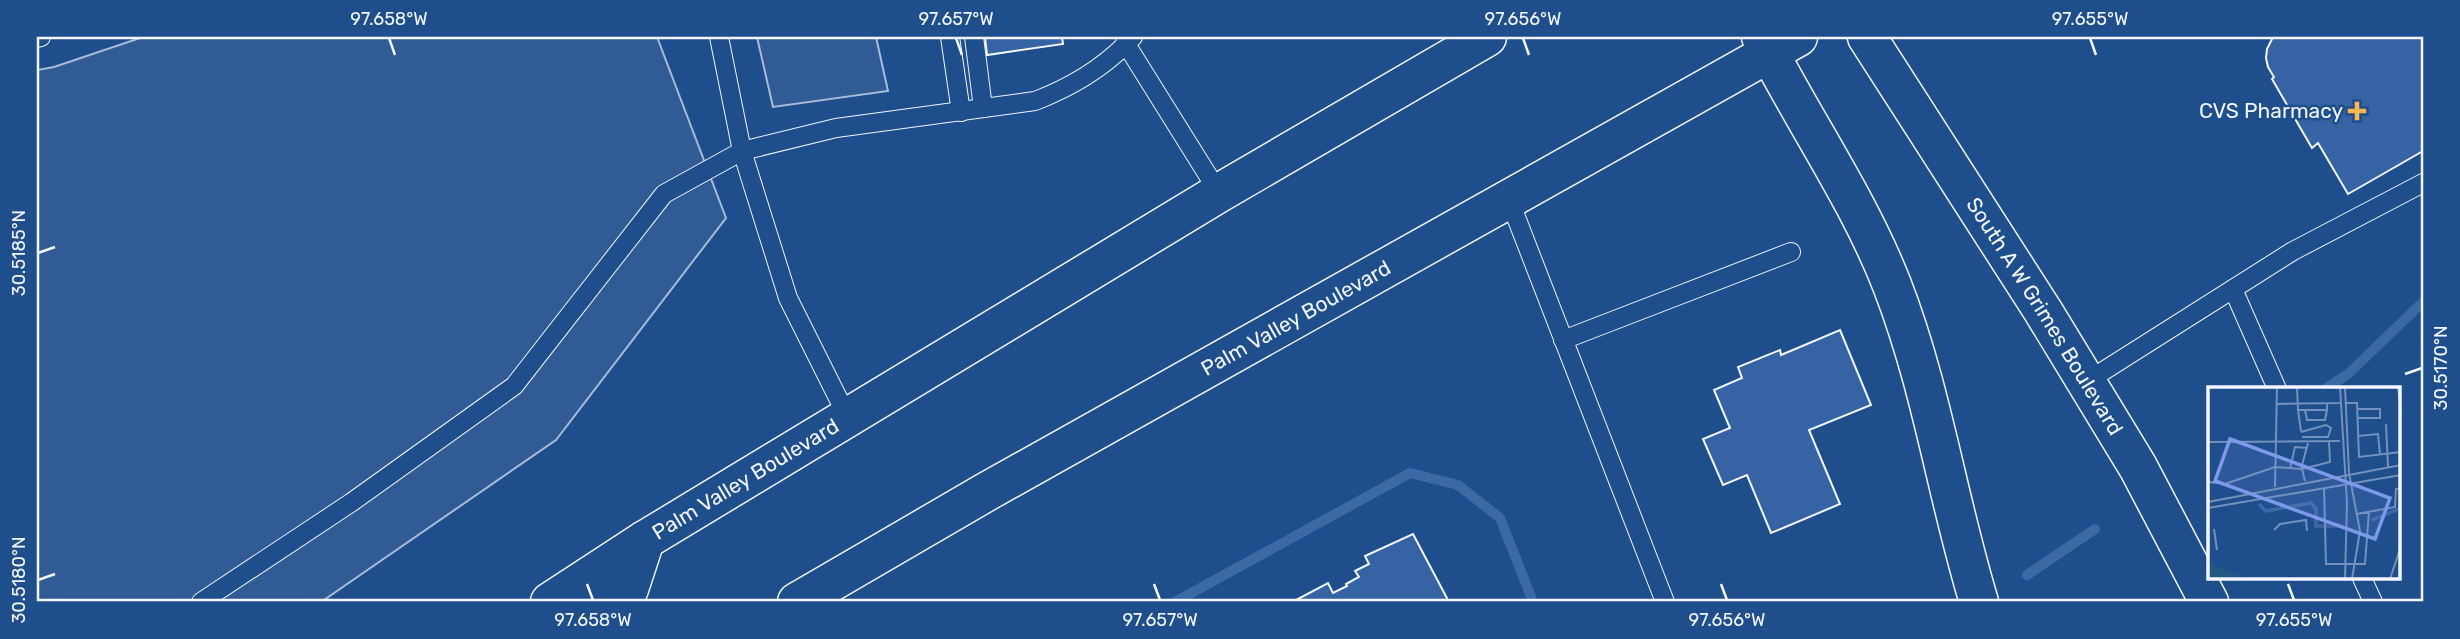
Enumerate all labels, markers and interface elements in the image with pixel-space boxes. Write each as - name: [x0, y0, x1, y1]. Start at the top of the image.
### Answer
- text: 97.658°W: [350, 8, 428, 30]
- text: 97.657°W: [918, 8, 994, 30]
- text: 97.656°W: [1485, 8, 1561, 30]
- text: 97.655°W: [2052, 8, 2128, 30]
- place label: CVS Pharmacy: [2199, 98, 2343, 123]
- marker: CVS Pharmacy: [2349, 103, 2365, 119]
- street label: South A W Grimes Boulevard: [1961, 193, 2129, 439]
- text: 30.5185°N: [8, 210, 30, 296]
- street label: Palm Valley Boulevard: [1196, 255, 1395, 381]
- text: 30.5170°N: [2430, 326, 2452, 410]
- inset map: [2208, 387, 2400, 580]
- street label: Palm Valley Boulevard: [648, 413, 843, 545]
- text: 30.5180°N: [8, 537, 30, 624]
- text: 97.658°W: [554, 609, 632, 631]
- text: 97.657°W: [1122, 609, 1198, 631]
- text: 97.656°W: [1689, 609, 1765, 631]
- text: 97.655°W: [2256, 609, 2332, 631]

